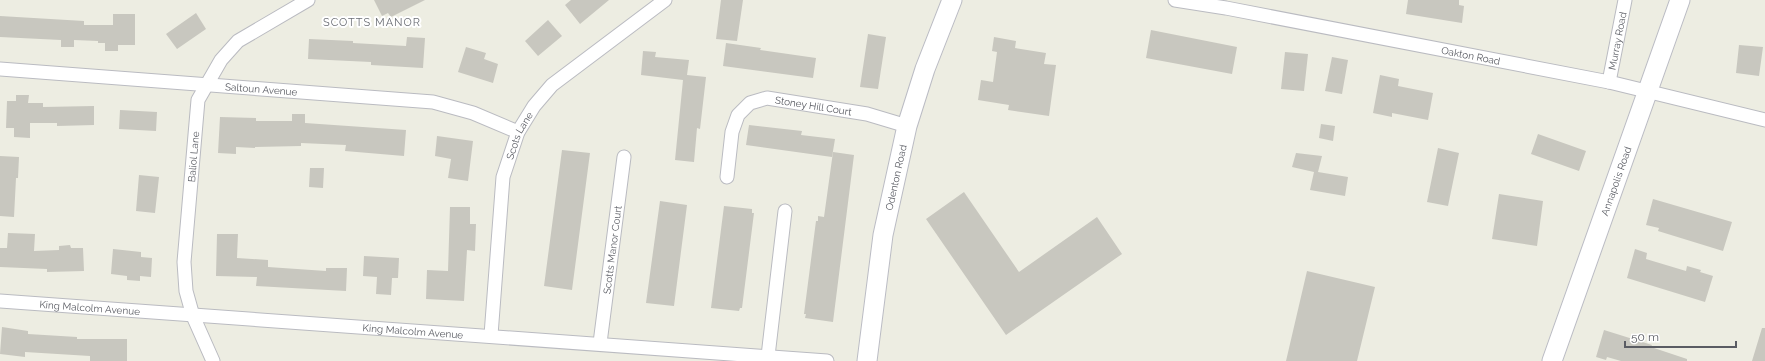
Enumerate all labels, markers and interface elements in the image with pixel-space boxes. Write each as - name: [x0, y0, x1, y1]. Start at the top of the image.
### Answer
- street label: Murray Road: [1606, 11, 1628, 71]
- district label: SCOTTS MANOR: [323, 16, 421, 29]
- street label: Oakton Road: [1440, 44, 1501, 66]
- street label: Saltoun Avenue: [225, 81, 298, 97]
- street label: Stoney Hill Court: [774, 94, 853, 117]
- street label: Scots Lane: [504, 110, 535, 161]
- street label: Baliol Lane: [185, 131, 201, 183]
- street label: Odenton Road: [883, 143, 908, 211]
- street label: Annapolis Road: [1599, 145, 1633, 217]
- street label: Scotts Manor Court: [601, 204, 623, 295]
- street label: King Malcolm Avenue: [39, 298, 141, 317]
- street label: King Malcolm Avenue: [362, 322, 464, 340]
- scale bar: [1625, 323, 1736, 349]
- text: 50 m: [1631, 330, 1659, 344]

